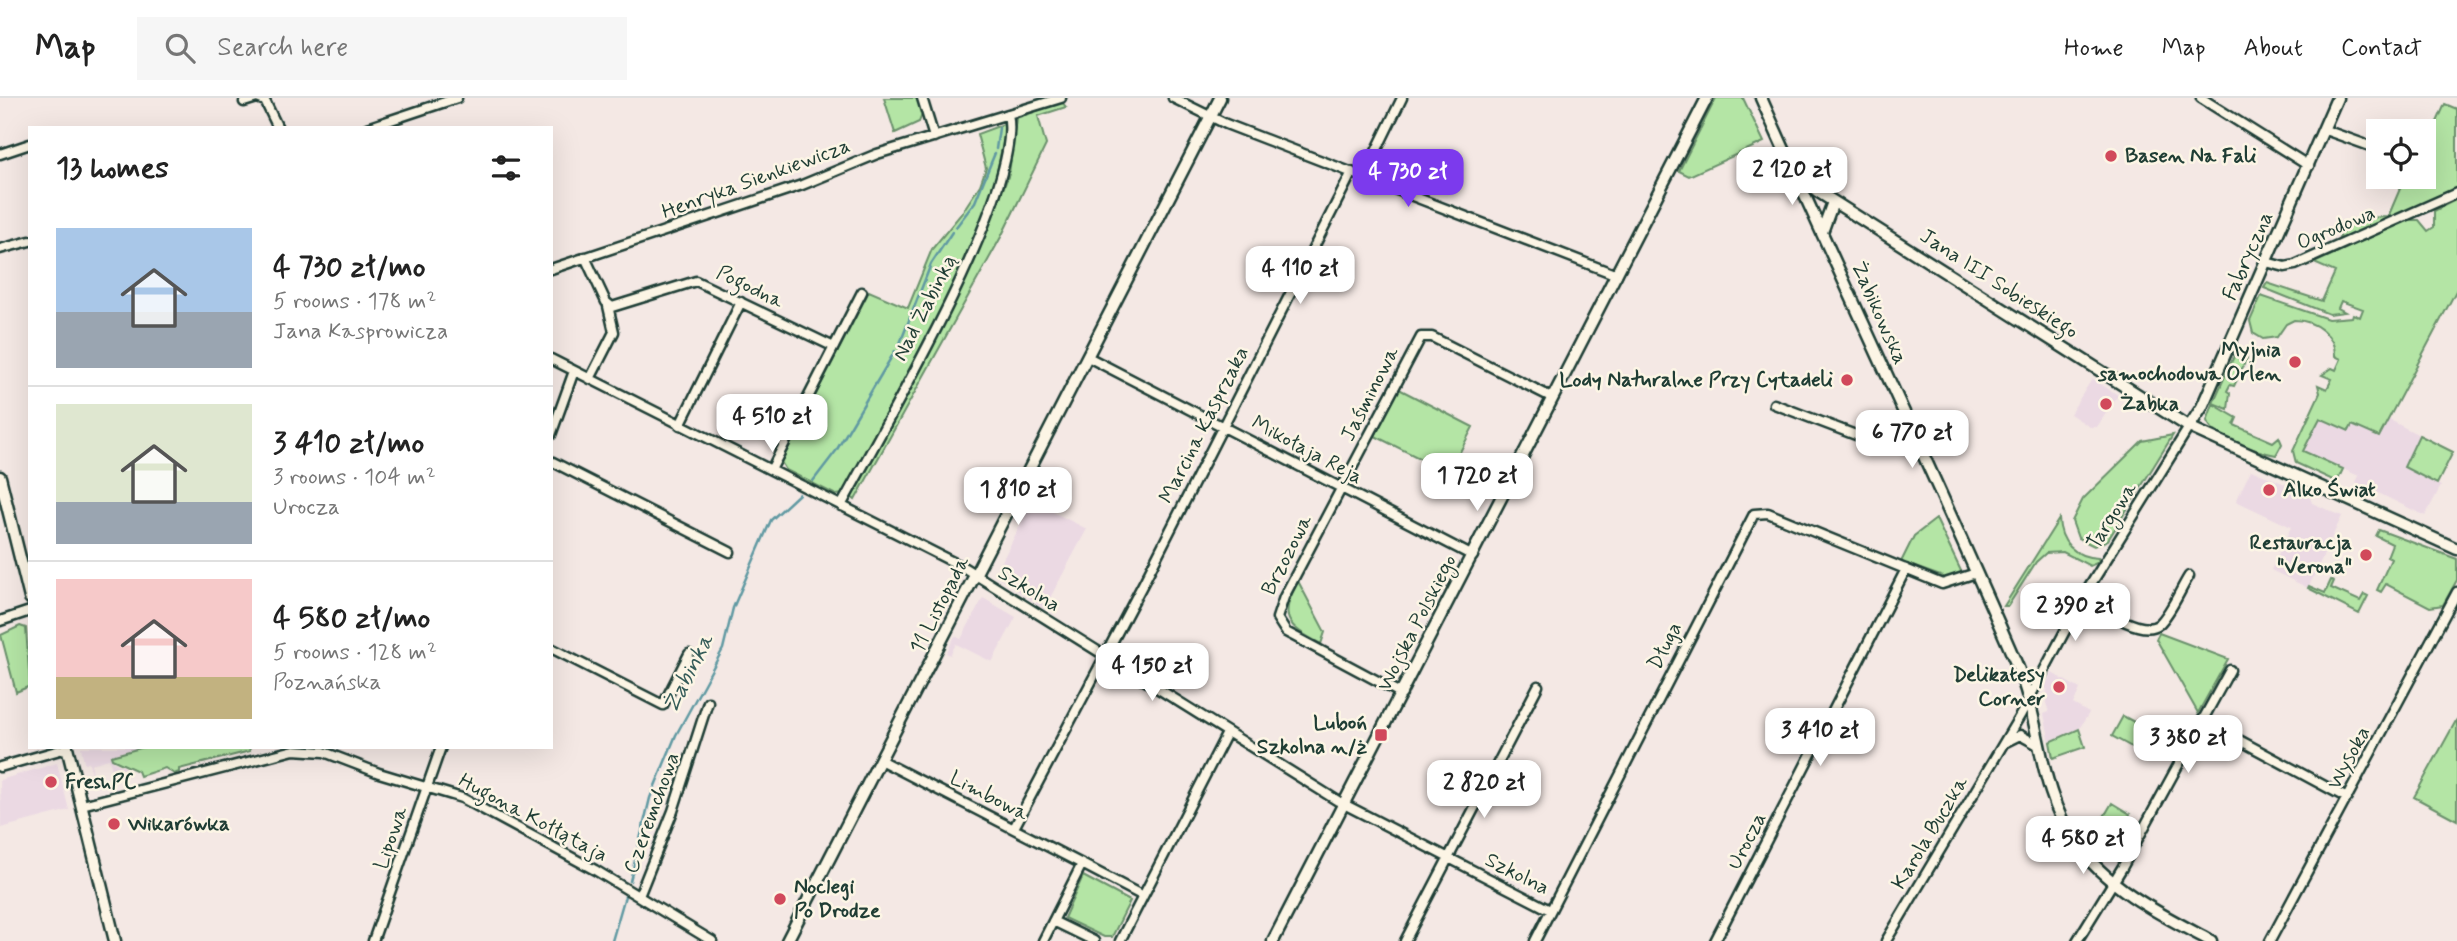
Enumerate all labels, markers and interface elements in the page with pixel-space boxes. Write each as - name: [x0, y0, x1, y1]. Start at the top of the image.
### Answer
- search box: [137, 17, 627, 80]
- text: Map: [35, 26, 95, 70]
- icon: search: [161, 29, 199, 67]
- text: Search here: [217, 31, 348, 65]
- text: Home: [2064, 33, 2124, 64]
- text: Map: [2162, 33, 2206, 64]
- text: About: [2244, 33, 2303, 64]
- text: Contact: [2341, 33, 2422, 64]
- map controls: [2366, 119, 2436, 189]
- button: locate: [2366, 119, 2436, 189]
- street label: Henryka Sienkiewicza: [658, 132, 854, 226]
- place label: Basen Na Fali: [2125, 142, 2257, 170]
- pin: 2 120 zł: [1720, 148, 1864, 207]
- marker: Basen Na Fali: [2103, 148, 2119, 164]
- text: 13 homes: [56, 149, 169, 188]
- icon: filters: [487, 149, 525, 187]
- pin: 4 730 zł: [1336, 150, 1480, 209]
- text: 2 120 zł: [1752, 155, 1832, 185]
- text: 4 730 zł: [1369, 157, 1447, 187]
- street label: Ogrodowa: [2293, 199, 2379, 257]
- street label: Fabryczna: [2216, 207, 2280, 305]
- street label: Jana III Sobieskiego: [1913, 222, 2084, 347]
- pin: 4 110 zł: [1228, 246, 1372, 306]
- text: 4 730 zł/mo: [273, 248, 426, 287]
- street label: Nad Żabinką: [886, 250, 964, 366]
- text: 4 110 zł: [1262, 254, 1338, 284]
- icon: home: [112, 256, 196, 340]
- street label: Żabikowska: [1844, 257, 1914, 369]
- street label: Pogodna: [711, 259, 788, 317]
- text: 5 rooms · 178 m²: [273, 287, 436, 317]
- text: Jana Kasprowicza: [273, 317, 448, 347]
- place label: Myjnia samochodowa Orlen: [2097, 336, 2282, 388]
- street label: Marcina Kasprzaka: [1152, 342, 1256, 508]
- street label: Jaśminowa: [1334, 342, 1406, 446]
- marker: Myjnia samochodowa Orlen: [2287, 354, 2303, 370]
- place label: Lody Naturalne Przy Cytadeli: [1560, 366, 1833, 394]
- marker: Lody Naturalne Przy Cytadeli: [1839, 372, 1855, 388]
- place label: Żabka: [2120, 390, 2179, 418]
- pin: 4 510 zł: [700, 394, 844, 454]
- marker: Żabka: [2098, 396, 2114, 412]
- text: 4 510 zł: [732, 402, 812, 432]
- street label: Mikołaja Reja: [1246, 409, 1368, 491]
- pin: 6 770 zł: [1840, 410, 1984, 470]
- text: 6 770 zł: [1872, 418, 1952, 448]
- text: 3 410 zł/mo: [273, 424, 424, 463]
- icon: home: [112, 432, 196, 516]
- pin: 1 720 zł: [1405, 454, 1549, 513]
- text: 1 720 zł: [1437, 461, 1517, 491]
- text: 3 rooms · 104 m²: [273, 463, 436, 493]
- pin: 1 810 zł: [946, 468, 1090, 527]
- text: 1 810 zł: [980, 475, 1056, 505]
- place label: Alko Świat: [2283, 476, 2376, 504]
- street label: Targowa: [2080, 477, 2145, 556]
- marker: Alko Świat: [2261, 482, 2277, 498]
- text: Urocza: [273, 493, 340, 523]
- street label: Brzozowa: [1255, 510, 1319, 600]
- place label: Restauracja "Verona": [2249, 529, 2352, 581]
- marker: Restauracja "Verona": [2358, 547, 2374, 563]
- street label: Wojska Polskiego: [1371, 550, 1464, 696]
- street label: 11 Listopada: [904, 551, 977, 658]
- street label: Szkolna: [993, 559, 1065, 619]
- pin: 2 390 zł: [2003, 584, 2147, 643]
- text: 2 390 zł: [2036, 591, 2114, 621]
- text: 4 580 zł/mo: [273, 599, 430, 638]
- icon: home: [112, 607, 196, 691]
- street label: Długa: [1641, 617, 1689, 675]
- water label: Żabinka: [657, 629, 722, 718]
- text: 5 rooms · 128 m²: [273, 638, 437, 668]
- pin: 4 150 zł: [1080, 644, 1224, 703]
- text: 4 150 zł: [1112, 651, 1192, 681]
- place label: Delikatesy Corner: [1953, 661, 2045, 713]
- text: Poznańska: [273, 668, 381, 698]
- marker: Delikatesy Corner: [2051, 679, 2067, 695]
- pin: 3 410 zł: [1748, 708, 1892, 768]
- place label: Luboń Szkolna n/ż: [1257, 709, 1368, 761]
- text: 3 410 zł: [1781, 716, 1859, 746]
- pin: 3 380 zł: [2116, 716, 2260, 775]
- street label: Wysoka: [2321, 721, 2377, 795]
- text: 3 380 zł: [2149, 723, 2227, 753]
- marker: Luboń Szkolna n/ż: [1373, 727, 1389, 743]
- street label: Czeremchowa: [617, 749, 687, 877]
- pin: 2 820 zł: [1412, 760, 1556, 820]
- street label: Limbowa: [945, 764, 1033, 828]
- street label: Hugona Kołłątaja: [453, 767, 612, 871]
- place label: FreshPC: [65, 768, 137, 796]
- text: 2 820 zł: [1443, 768, 1525, 798]
- street label: Karola Buczka: [1885, 771, 1975, 895]
- marker: FreshPC: [43, 774, 59, 790]
- street label: Lipowa: [367, 803, 415, 873]
- street label: Urocza: [1721, 807, 1773, 875]
- place label: Wikarówka: [127, 810, 230, 838]
- marker: Wikarówka: [106, 816, 122, 832]
- pin: 4 580 zł: [2011, 816, 2155, 876]
- text: 4 580 zł: [2042, 824, 2124, 854]
- street label: Szkolna: [1480, 846, 1554, 902]
- place label: Noclegi Po Drodze: [794, 873, 881, 925]
- marker: Noclegi Po Drodze: [772, 891, 788, 907]

